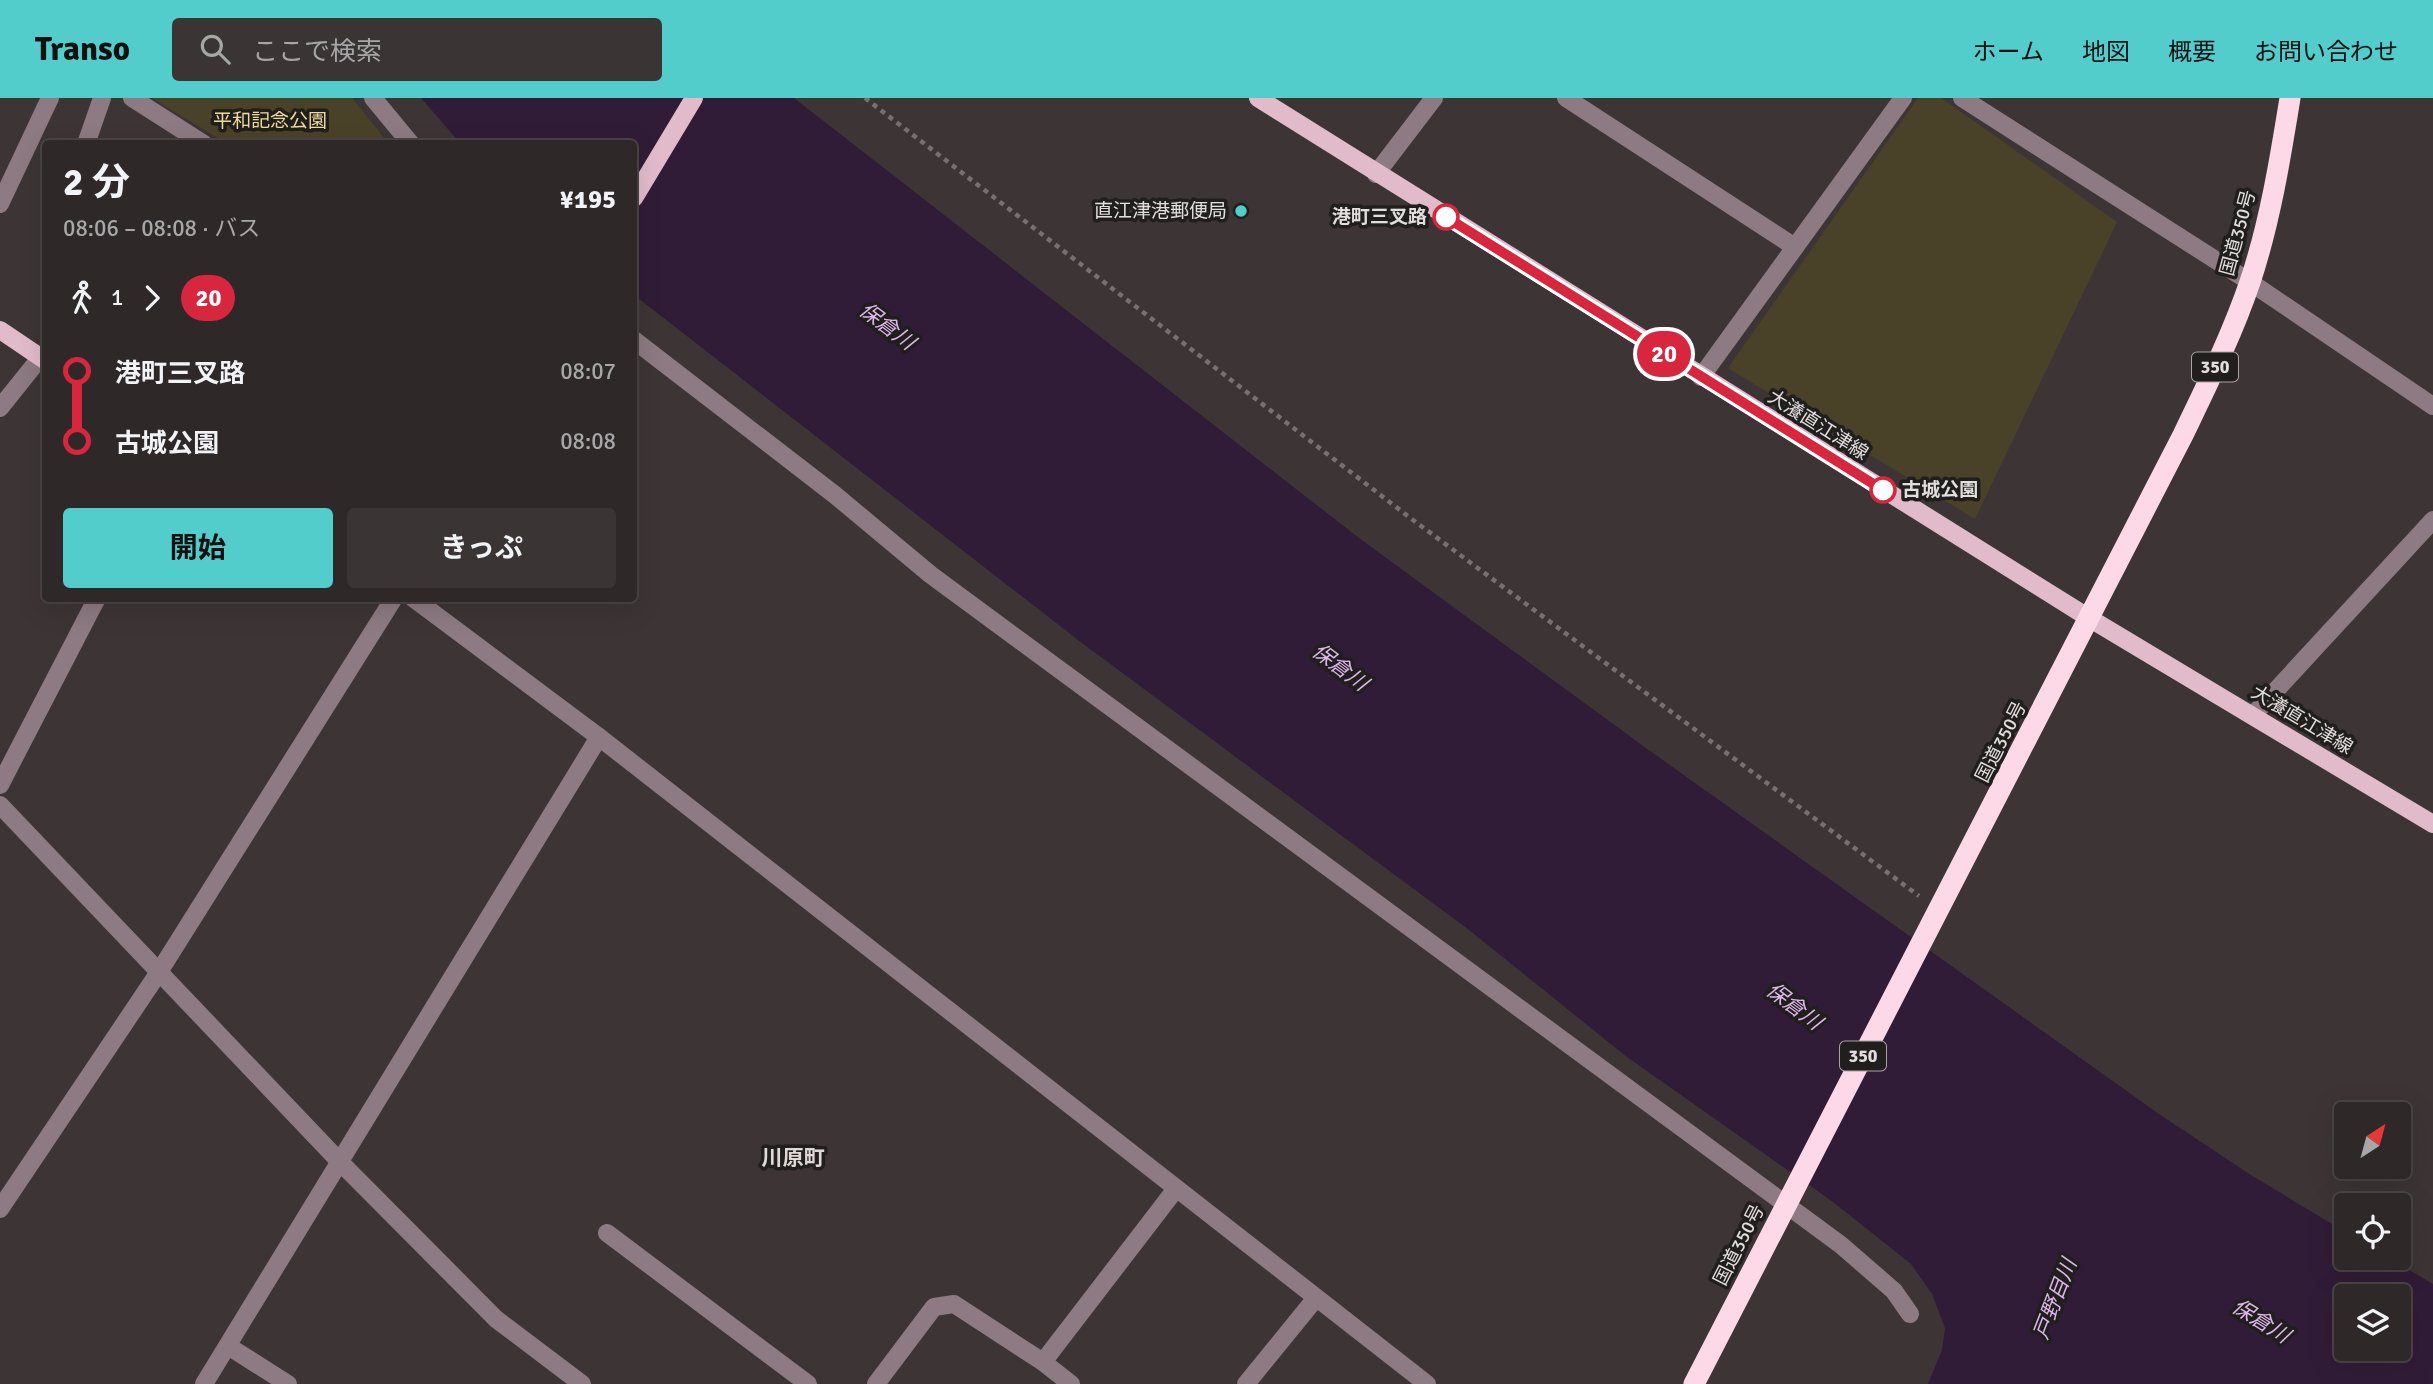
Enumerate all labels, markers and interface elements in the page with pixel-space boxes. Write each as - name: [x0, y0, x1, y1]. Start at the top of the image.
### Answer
- search box: [172, 18, 662, 81]
- text: Transo: [35, 29, 130, 70]
- icon: search: [196, 30, 234, 68]
- text: ここで検索: [252, 36, 382, 68]
- text: ホーム: [1973, 37, 2044, 67]
- text: 地図: [2082, 37, 2130, 67]
- text: 概要: [2168, 37, 2216, 67]
- text: お問い合わせ: [2254, 37, 2398, 67]
- park label: 平和記念公園: [213, 109, 327, 133]
- text: 2 分: [63, 159, 130, 206]
- text: ¥195: [560, 184, 616, 216]
- street label: 国道350号: [2215, 187, 2261, 279]
- place label: 直江津港郵便局: [1094, 199, 1227, 223]
- marker: 直江津港郵便局: [1233, 203, 1249, 219]
- marker: 港町三叉路: [1433, 204, 1459, 230]
- place label: 港町三叉路: [1332, 205, 1427, 229]
- text: 08:06 – 08:08 · バス: [63, 214, 260, 243]
- icon: walk: [63, 279, 101, 317]
- icon: forward: [133, 279, 171, 317]
- text: 1: [111, 283, 123, 312]
- text: 20: [195, 283, 221, 313]
- water label: 保倉川: [854, 297, 922, 357]
- line badge: 20: [1632, 331, 1696, 377]
- text: 20: [1651, 339, 1677, 369]
- road number: 350: [2192, 353, 2238, 382]
- text: 08:07: [560, 357, 616, 386]
- text: 港町三叉路: [115, 358, 245, 390]
- street label: 大瀁直江津線: [1763, 385, 1873, 465]
- text: 08:08: [560, 427, 616, 456]
- text: 古城公園: [115, 428, 219, 460]
- marker: 古城公園: [1870, 477, 1896, 503]
- place label: 古城公園: [1902, 478, 1978, 502]
- button: 開始: [63, 508, 333, 588]
- button: きっぷ: [347, 508, 616, 588]
- water label: 保倉川: [1307, 638, 1375, 698]
- street label: 大瀁直江津線: [2247, 680, 2357, 760]
- street label: 国道350号: [1970, 697, 2032, 787]
- water label: 保倉川: [1761, 977, 1829, 1037]
- road number: 350: [1840, 1042, 1886, 1071]
- north arrow: [2334, 1102, 2412, 1180]
- map controls: [2334, 1102, 2411, 1361]
- district label: 川原町: [762, 1145, 825, 1171]
- button: locate: [2334, 1193, 2411, 1270]
- street label: 国道350号: [1708, 1200, 1770, 1290]
- water label: 戸野目川: [2028, 1253, 2083, 1343]
- button: layers: [2334, 1284, 2411, 1361]
- water label: 保倉川: [2227, 1293, 2296, 1350]

